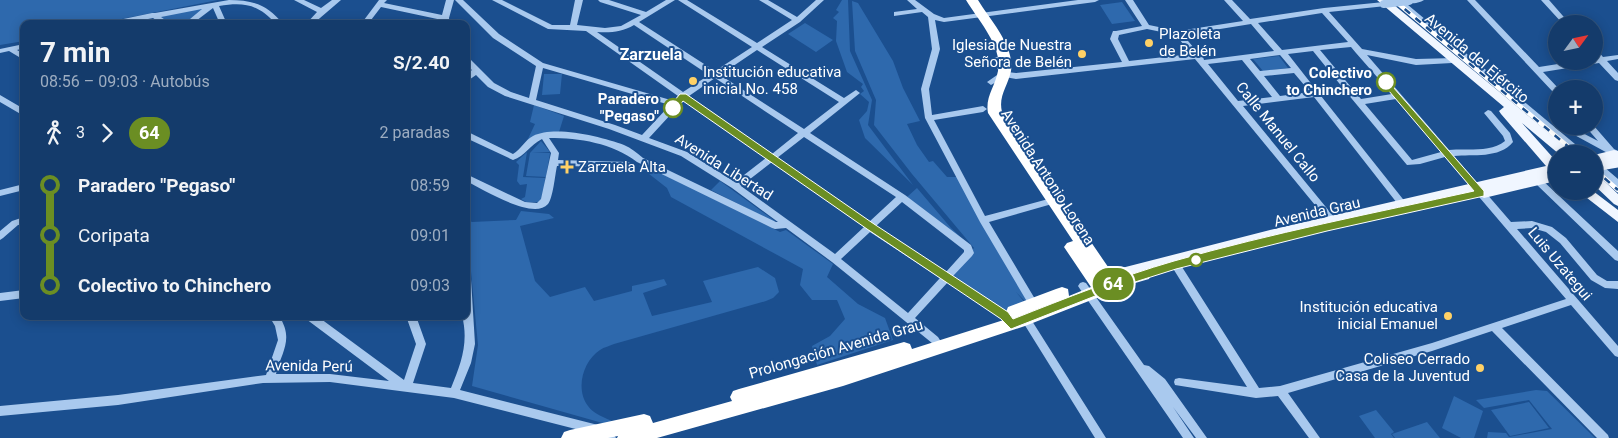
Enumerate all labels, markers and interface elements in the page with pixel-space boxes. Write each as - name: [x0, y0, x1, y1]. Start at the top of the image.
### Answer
- street label: Avenida del Ejército: [1421, 9, 1533, 107]
- north arrow: [1548, 15, 1602, 70]
- map controls: [1548, 15, 1603, 200]
- place label: Plazoleta de Belén: [1159, 25, 1221, 60]
- text: 7 min: [40, 36, 110, 69]
- place label: Iglesia de Nuestra Señora de Belén: [952, 36, 1072, 71]
- marker: Plazoleta de Belén: [1143, 37, 1155, 49]
- district label: Zarzuela: [620, 45, 683, 64]
- marker: Iglesia de Nuestra Señora de Belén: [1076, 48, 1088, 60]
- text: S/2.40: [393, 51, 450, 74]
- place label: Institución educativa inicial No. 458: [703, 63, 841, 98]
- place label: Colectivo to Chinchero: [1286, 64, 1372, 99]
- text: 08:56 – 09:03 · Autobús: [40, 72, 210, 91]
- marker: Colectivo to Chinchero: [1376, 72, 1396, 92]
- marker: Institución educativa inicial No. 458: [687, 75, 699, 87]
- street label: Calle Manuel Callo: [1232, 78, 1324, 186]
- button: +: [1548, 80, 1603, 135]
- place label: Paradero "Pegaso": [598, 90, 659, 125]
- marker: Paradero "Pegaso": [663, 98, 683, 118]
- street label: Avenida Antonio Lorena: [997, 106, 1099, 248]
- icon: walk: [40, 119, 68, 147]
- icon: forward: [93, 119, 121, 147]
- text: 64: [139, 122, 160, 143]
- text: 3: [76, 123, 85, 142]
- text: 2 paradas: [380, 123, 450, 142]
- street label: Avenida Libertad: [672, 130, 776, 204]
- button: −: [1548, 145, 1603, 200]
- place label: Zarzuela Alta: [578, 158, 666, 176]
- marker: Zarzuela Alta: [560, 160, 574, 174]
- text: Paradero "Pegaso": [78, 174, 235, 197]
- text: 08:59: [410, 176, 450, 195]
- street label: Avenida Grau: [1272, 193, 1362, 231]
- text: Coripata: [78, 224, 150, 247]
- street label: Luis Uzategui: [1524, 224, 1596, 304]
- text: 09:01: [410, 226, 450, 245]
- unlabelled marker: [1189, 253, 1203, 267]
- line badge: 64: [1090, 268, 1136, 300]
- text: 64: [1103, 273, 1123, 294]
- text: Colectivo to Chinchero: [78, 274, 271, 297]
- text: 09:03: [410, 276, 450, 295]
- place label: Institución educativa inicial Emanuel: [1300, 298, 1438, 333]
- marker: Institución educativa inicial Emanuel: [1442, 310, 1454, 322]
- street label: Prolongación Avenida Grau: [747, 315, 925, 383]
- place label: Coliseo Cerrado Casa de la Juventud: [1335, 350, 1470, 385]
- street label: Avenida Perú: [265, 356, 353, 376]
- marker: Coliseo Cerrado Casa de la Juventud: [1474, 362, 1486, 374]

